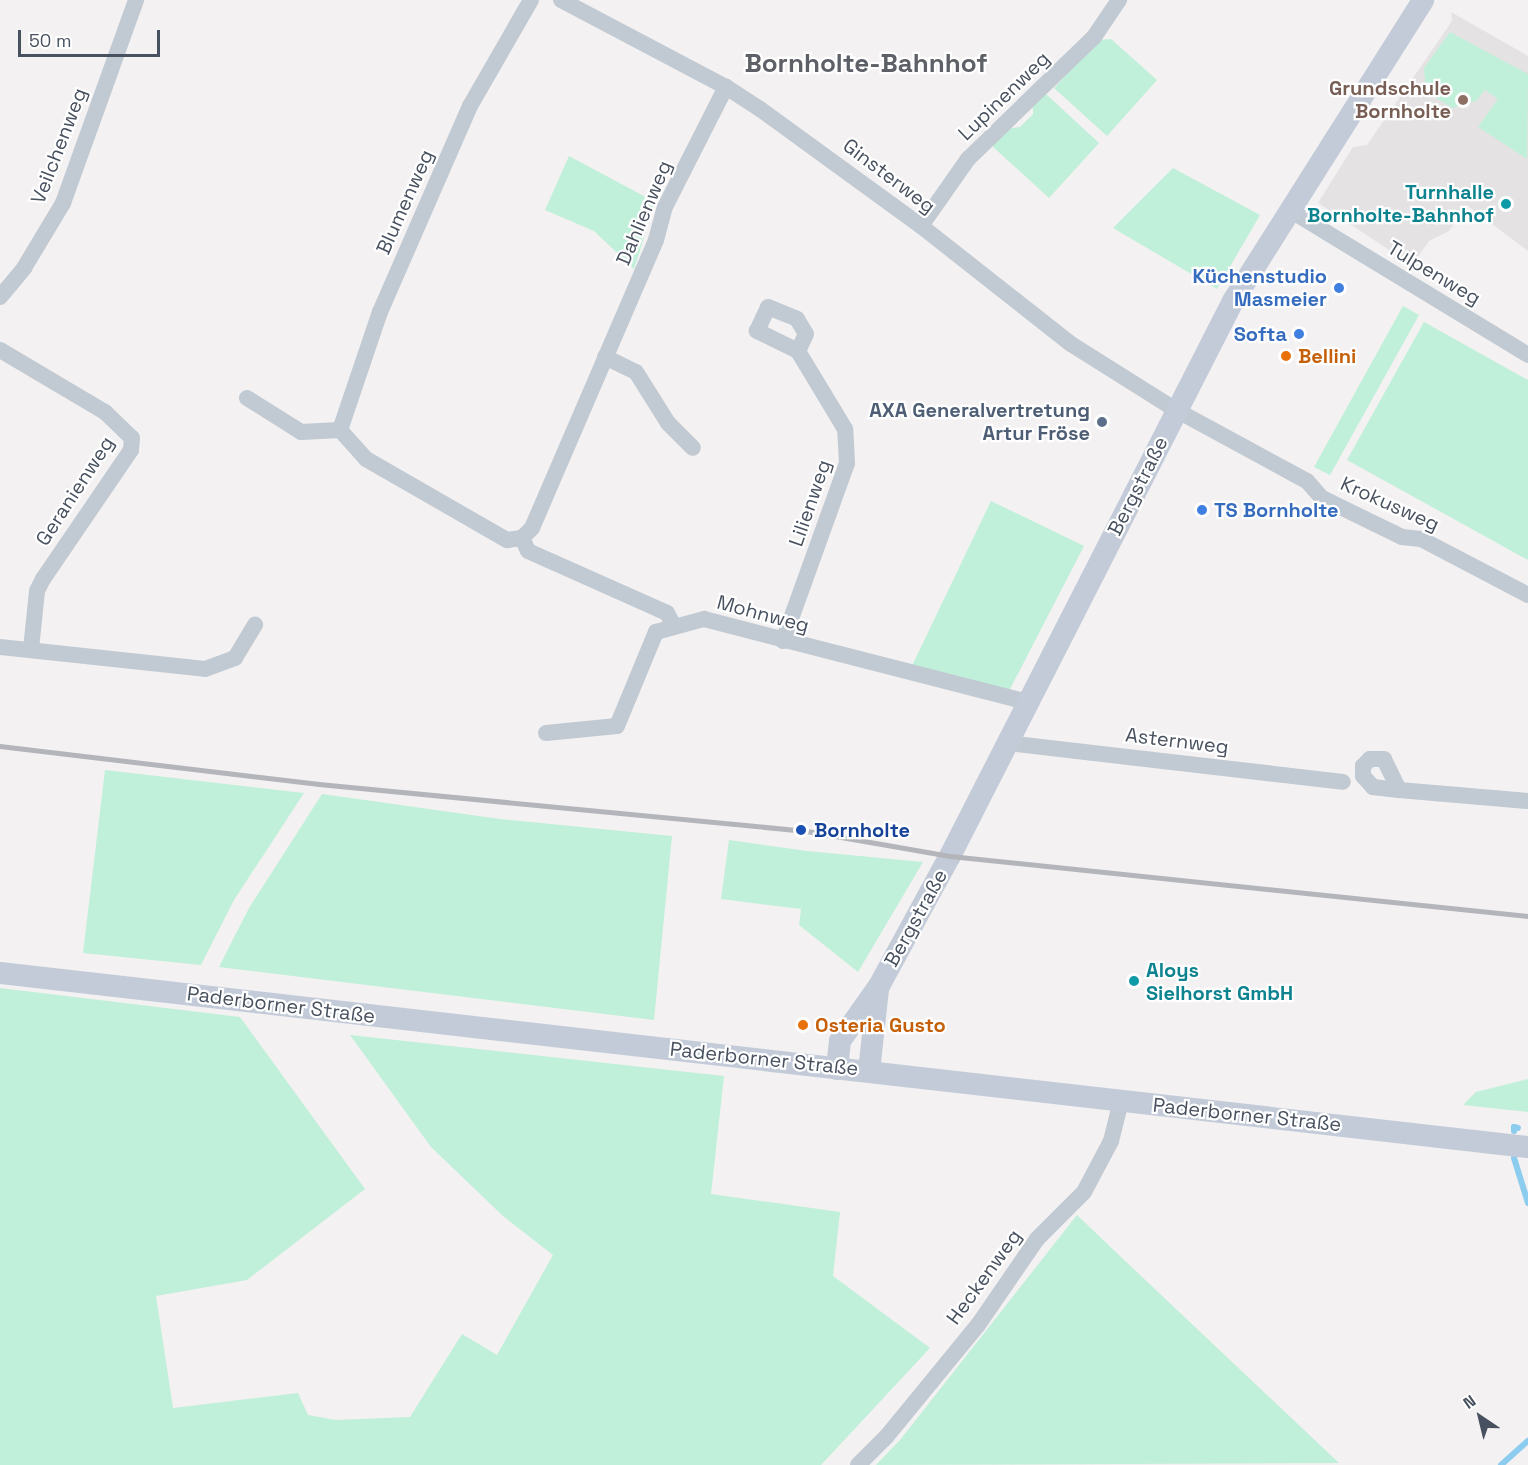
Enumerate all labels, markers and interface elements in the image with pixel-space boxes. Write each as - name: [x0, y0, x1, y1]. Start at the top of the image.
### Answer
- scale bar: [21, 18, 164, 56]
- text: 50 m: [29, 29, 71, 52]
- street label: Lupinenweg: [953, 47, 1055, 145]
- district label: Bornholte-Bahnhof: [744, 48, 988, 80]
- place label: Grundschule Bornholte: [1329, 77, 1451, 124]
- street label: Veilchenweg: [26, 85, 92, 207]
- marker: Grundschule Bornholte: [1456, 93, 1470, 107]
- street label: Ginsterweg: [838, 133, 940, 219]
- street label: Blumenweg: [371, 146, 439, 258]
- street label: Dahlienweg: [611, 157, 677, 269]
- place label: Turnhalle Bornholte-Bahnhof: [1307, 180, 1494, 227]
- marker: Turnhalle Bornholte-Bahnhof: [1499, 197, 1513, 211]
- street label: Tulpenweg: [1383, 236, 1485, 310]
- place label: Küchenstudio Masmeier: [1192, 264, 1327, 311]
- marker: Küchenstudio Masmeier: [1332, 281, 1346, 295]
- place label: Softa: [1234, 322, 1287, 346]
- marker: Softa: [1292, 327, 1306, 341]
- place label: Bellini: [1298, 344, 1356, 368]
- marker: Bellini: [1279, 349, 1293, 363]
- place label: AXA Generalvertretung Artur Fröse: [869, 398, 1090, 445]
- marker: AXA Generalvertretung Artur Fröse: [1095, 415, 1109, 429]
- street label: Geranienweg: [31, 432, 119, 550]
- street label: Bergstraße: [1103, 433, 1173, 539]
- street label: Lilienweg: [784, 456, 836, 550]
- street label: Krokusweg: [1337, 472, 1443, 536]
- place label: TS Bornholte: [1214, 498, 1339, 522]
- marker: TS Bornholte: [1195, 503, 1209, 517]
- street label: Mohnweg: [714, 590, 812, 638]
- street label: Asternweg: [1124, 723, 1230, 759]
- place label: Bornholte: [814, 818, 910, 842]
- marker: Bornholte: [792, 821, 810, 839]
- street label: Bergstraße: [879, 865, 953, 971]
- place label: Aloys Sielhorst GmbH: [1146, 958, 1293, 1005]
- marker: Aloys Sielhorst GmbH: [1127, 974, 1141, 988]
- street label: Paderborner Straße: [186, 982, 376, 1028]
- place label: Osteria Gusto: [815, 1013, 946, 1037]
- marker: Osteria Gusto: [796, 1018, 810, 1032]
- street label: Paderborner Straße: [669, 1037, 859, 1081]
- street label: Paderborner Straße: [1152, 1093, 1342, 1137]
- street label: Heckenweg: [941, 1225, 1027, 1329]
- north arrow: [1450, 1387, 1510, 1447]
- text: N: [1459, 1390, 1480, 1414]

